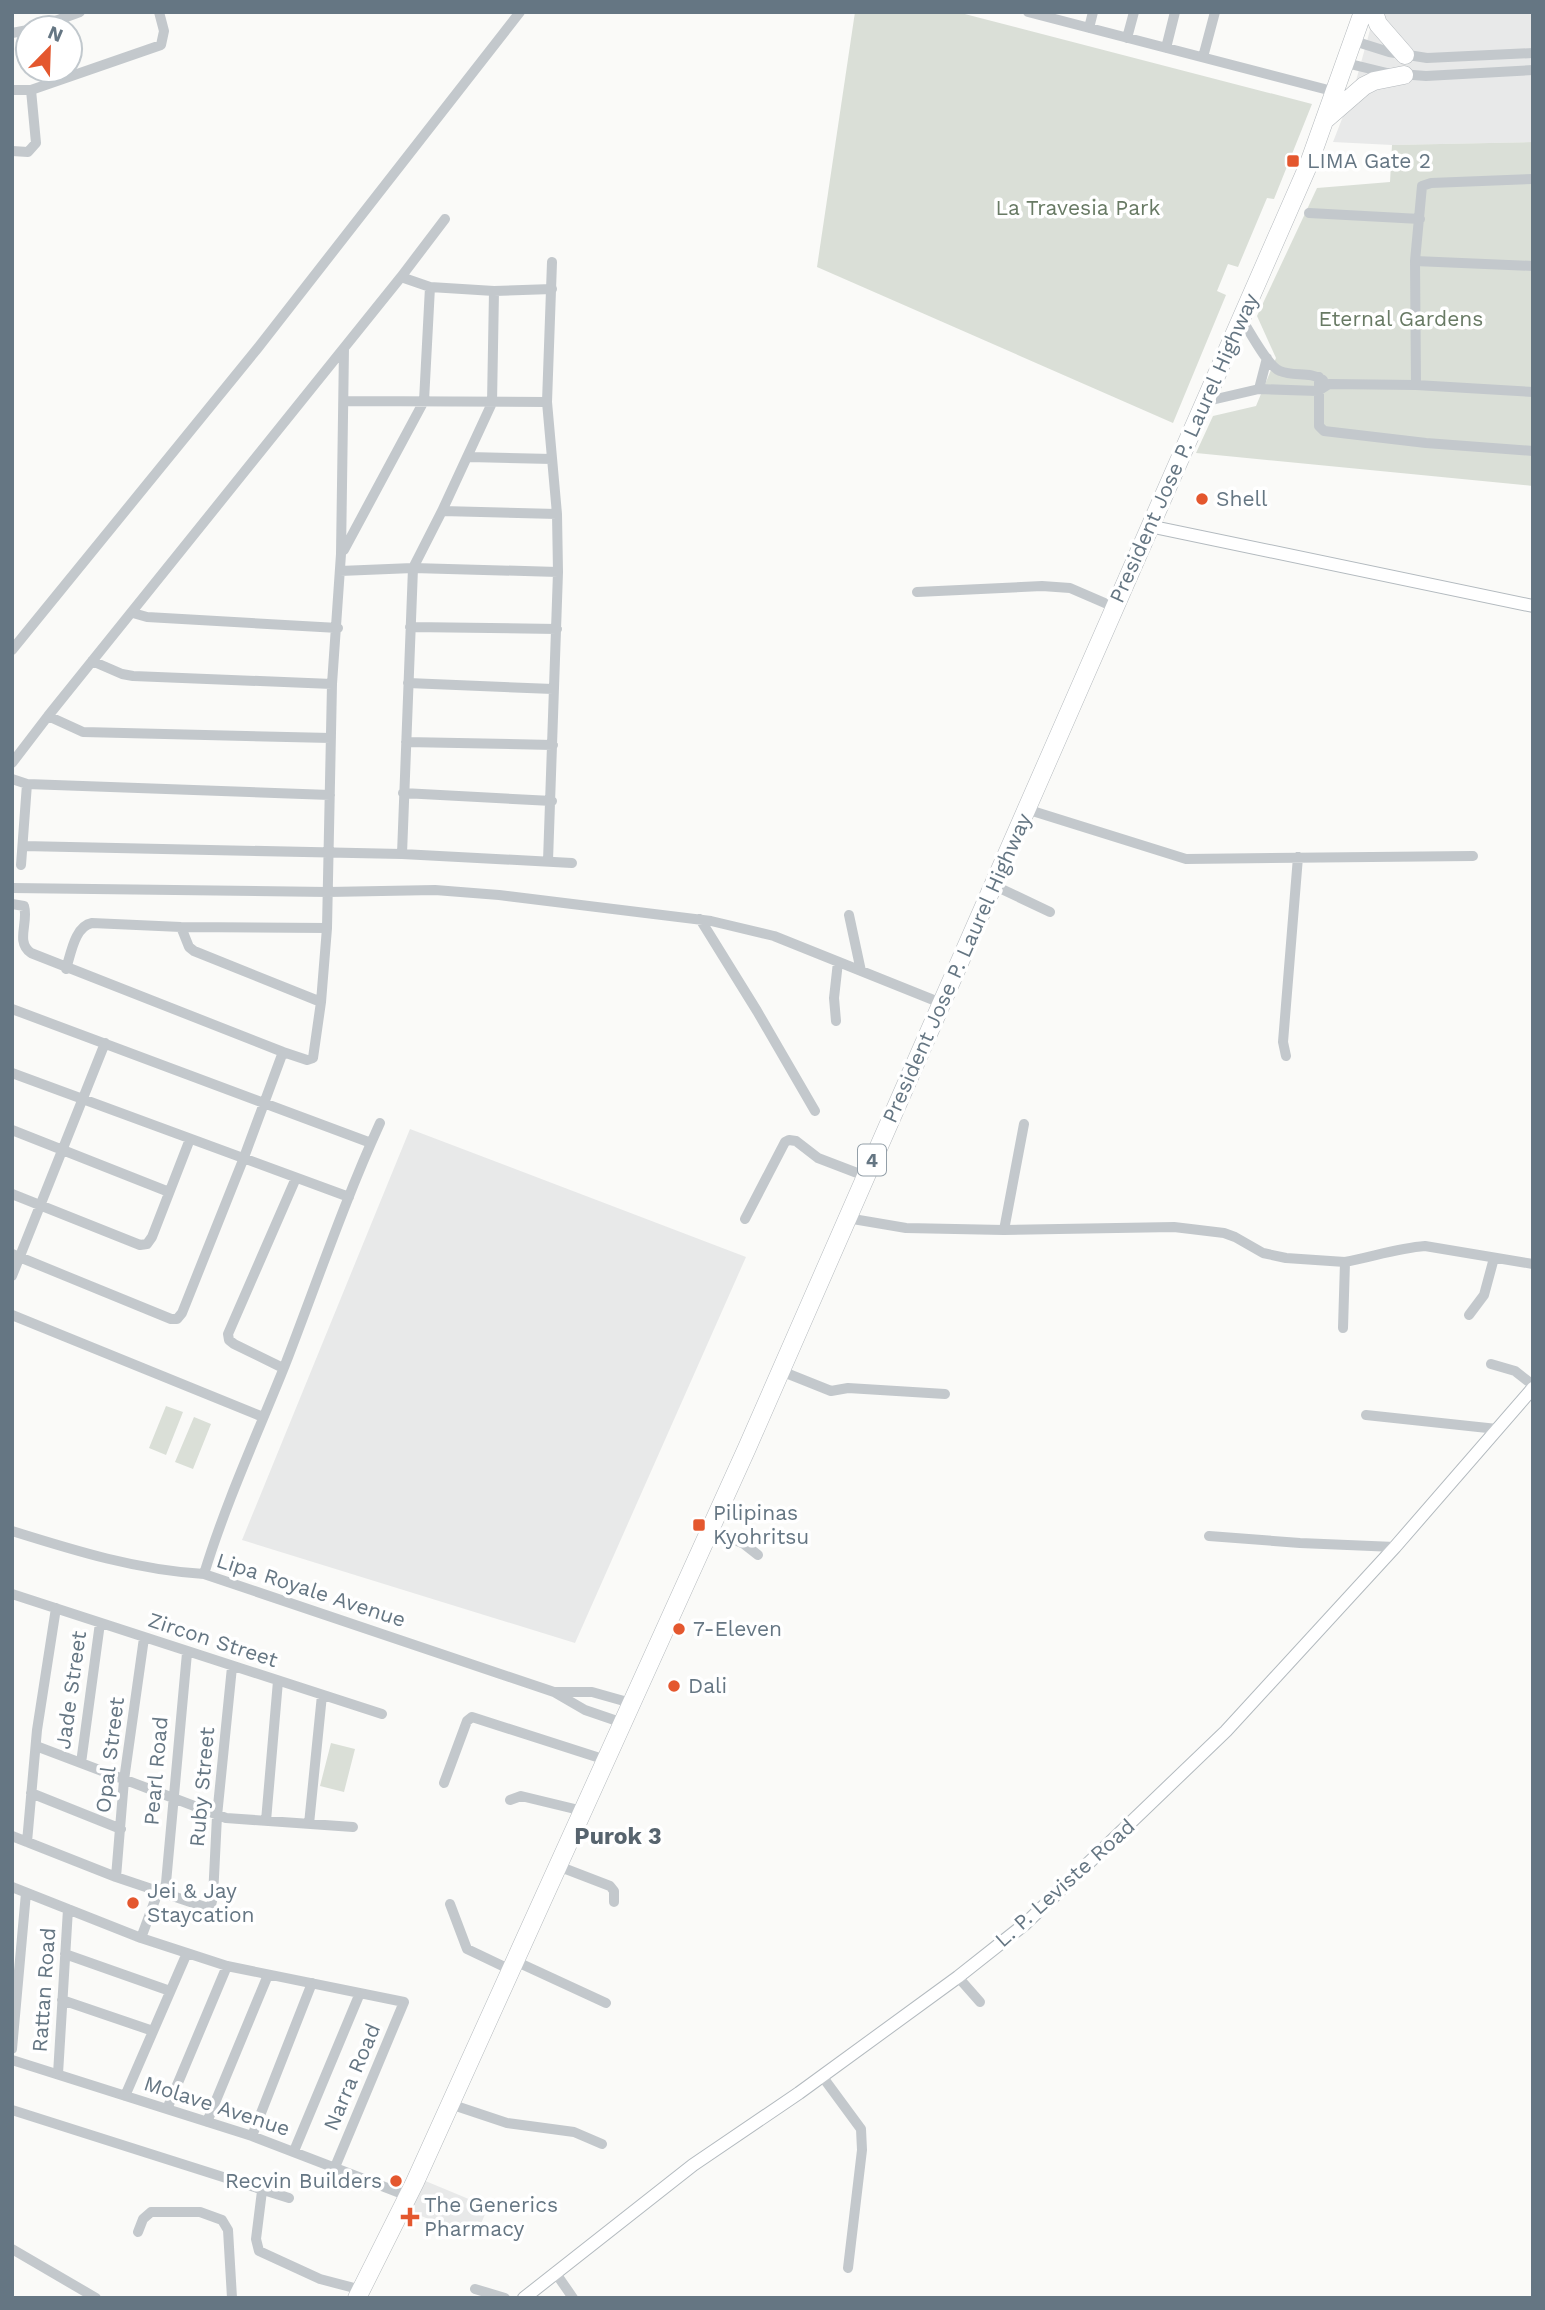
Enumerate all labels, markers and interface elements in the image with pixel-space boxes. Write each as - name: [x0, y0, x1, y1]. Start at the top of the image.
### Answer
- north arrow: [14, 14, 84, 84]
- text: N: [44, 20, 66, 47]
- place label: LIMA Gate 2: [1307, 148, 1431, 173]
- marker: LIMA Gate 2: [1285, 153, 1301, 169]
- park label: La Travesia Park: [995, 195, 1161, 220]
- street label: President Jose P. Laurel Highway: [1104, 289, 1263, 606]
- park label: Eternal Gardens: [1319, 306, 1483, 331]
- place label: Shell: [1216, 486, 1268, 511]
- marker: Shell: [1194, 491, 1210, 507]
- street label: President Jose P. Laurel Highway: [877, 809, 1036, 1126]
- road number: 4: [858, 1144, 886, 1176]
- place label: Pilipinas Kyohritsu: [713, 1500, 809, 1549]
- marker: Pilipinas Kyohritsu: [691, 1517, 707, 1533]
- street label: Lipa Royale Avenue: [213, 1547, 409, 1632]
- street label: Zircon Street: [145, 1607, 281, 1672]
- place label: 7-Eleven: [693, 1616, 782, 1641]
- marker: 7-Eleven: [671, 1621, 687, 1637]
- street label: Jade Street: [50, 1629, 91, 1751]
- place label: Dali: [688, 1673, 727, 1698]
- marker: Dali: [666, 1678, 682, 1694]
- street label: Opal Street: [90, 1695, 129, 1814]
- street label: Pearl Road: [138, 1715, 173, 1826]
- street label: Ruby Street: [184, 1726, 219, 1848]
- street label: L. P. Leviste Road: [990, 1813, 1140, 1952]
- district label: Purok 3: [574, 1823, 662, 1850]
- place label: Jei & Jay Staycation: [147, 1878, 255, 1927]
- marker: Jei & Jay Staycation: [125, 1895, 141, 1911]
- street label: Rattan Road: [27, 1927, 60, 2053]
- street label: Narra Road: [318, 2020, 385, 2134]
- street label: Molave Avenue: [141, 2070, 293, 2141]
- place label: Recvin Builders: [225, 2168, 382, 2193]
- marker: Recvin Builders: [388, 2173, 404, 2189]
- place label: The Generics Pharmacy: [424, 2192, 558, 2241]
- marker: The Generics Pharmacy: [402, 2209, 418, 2225]

